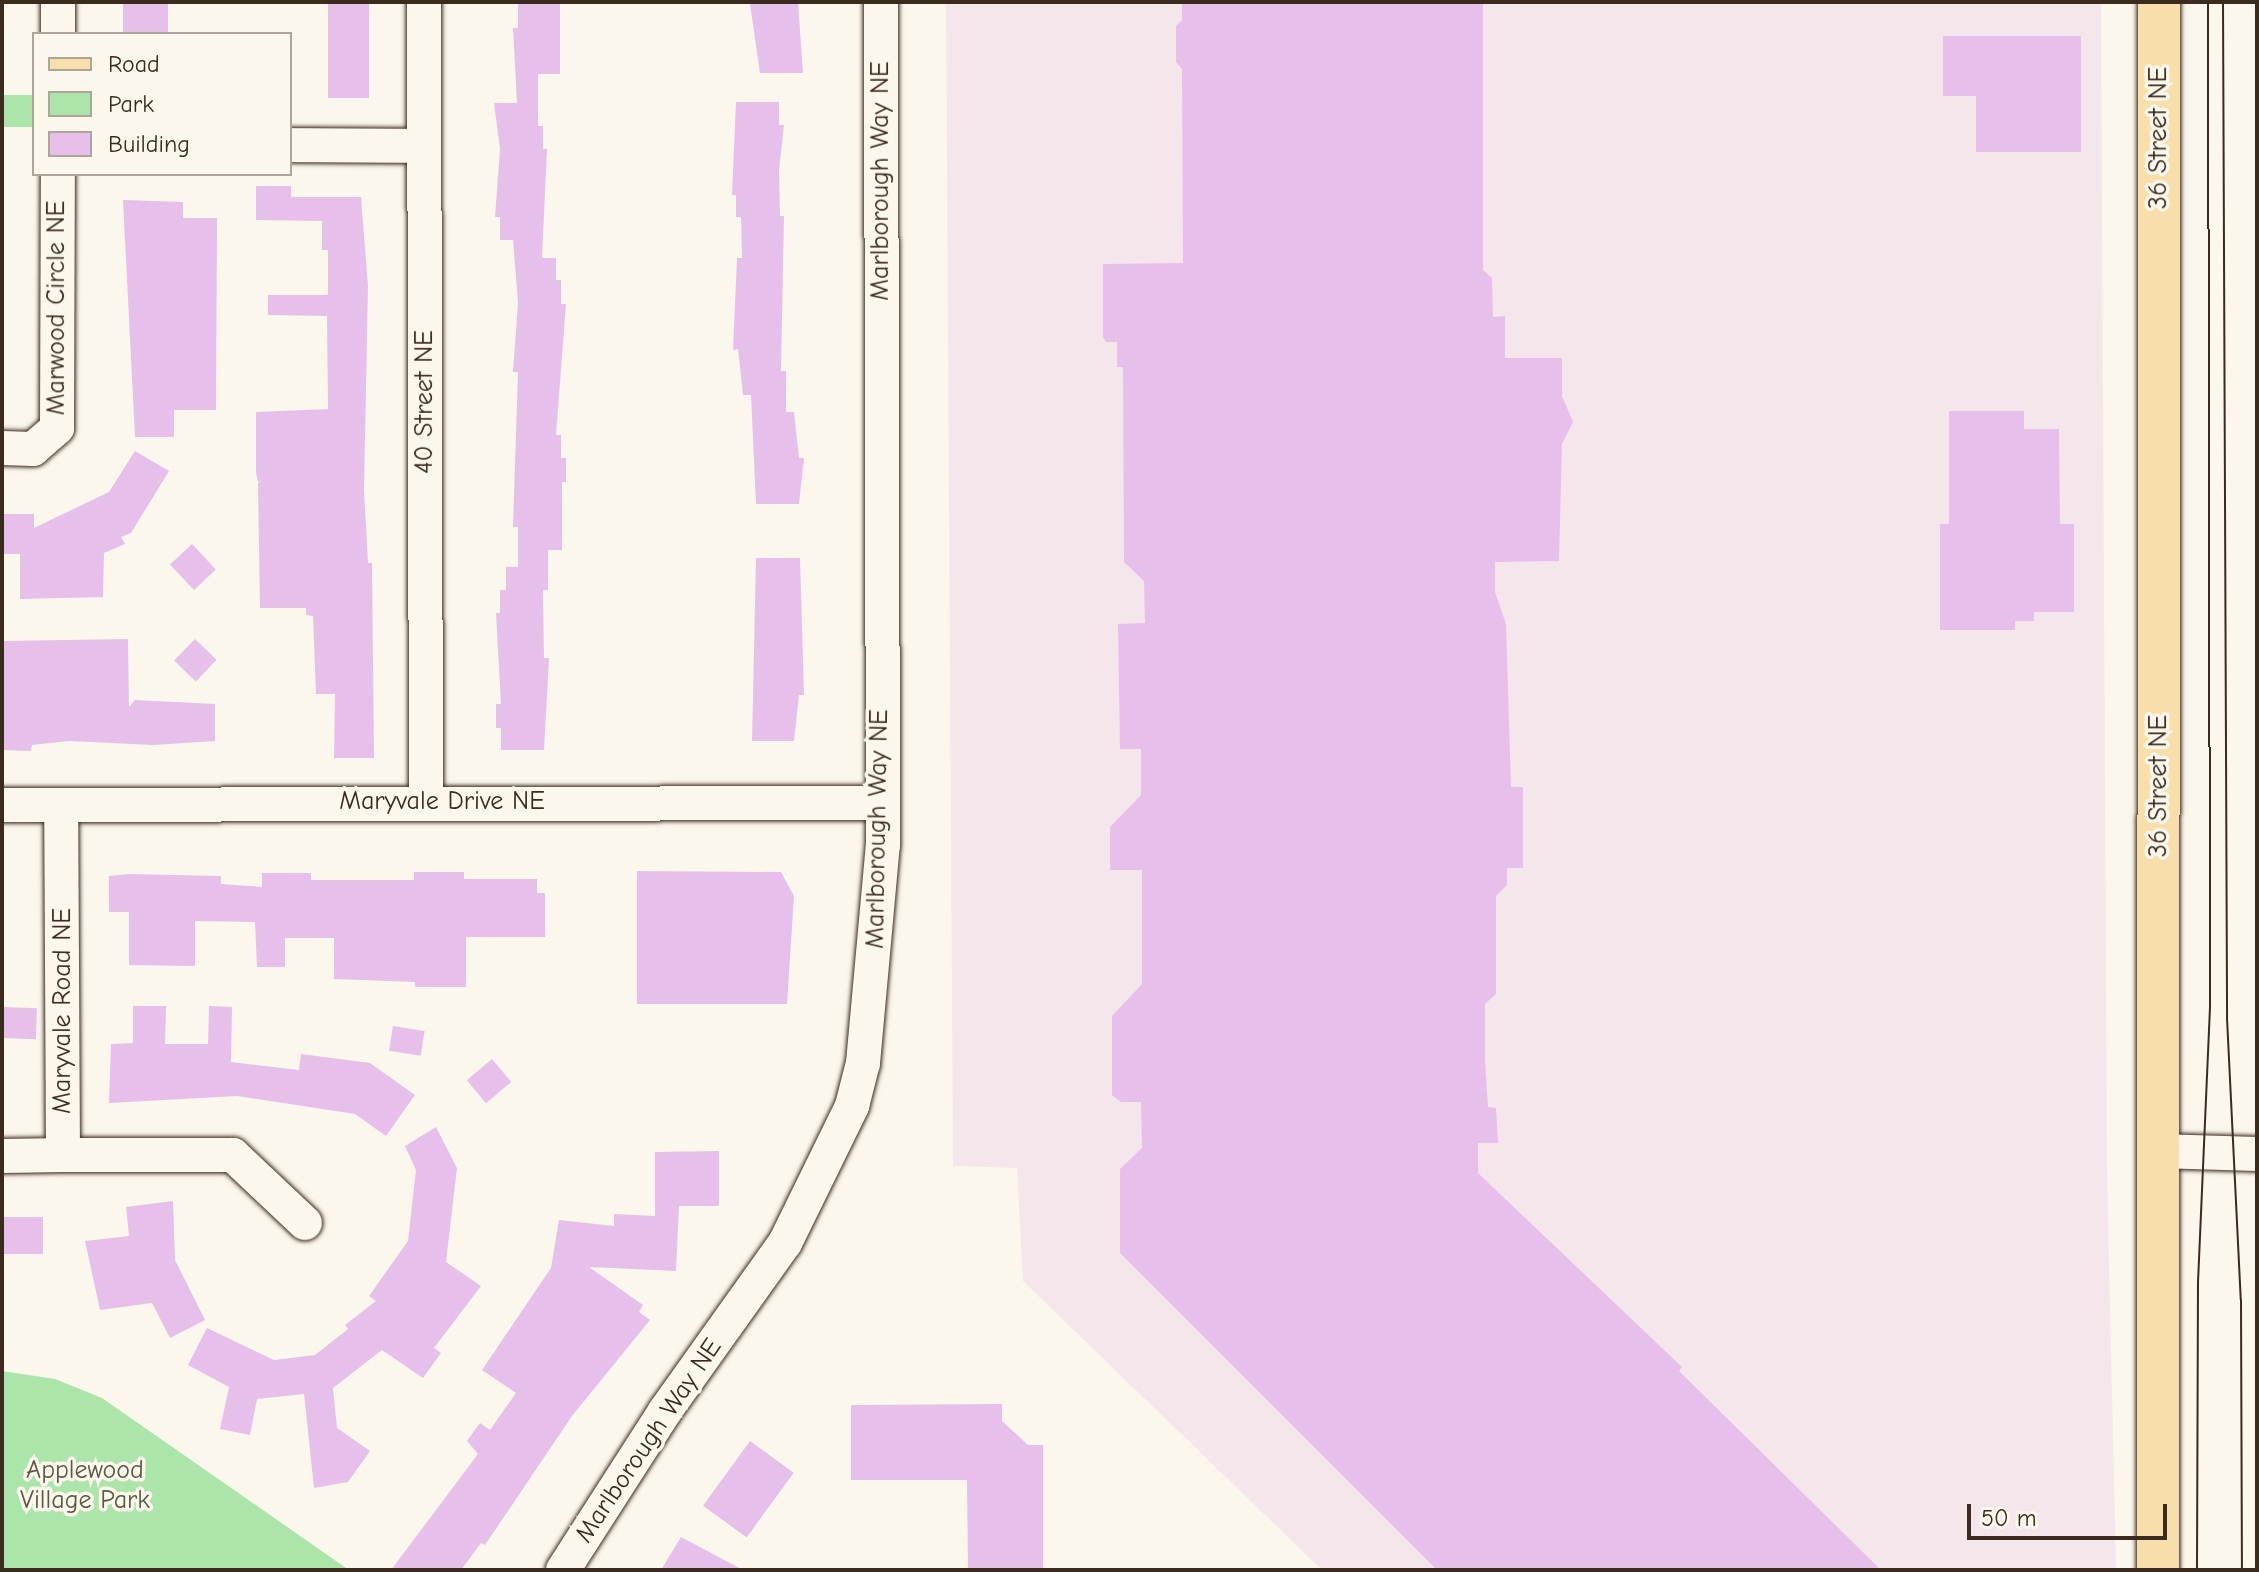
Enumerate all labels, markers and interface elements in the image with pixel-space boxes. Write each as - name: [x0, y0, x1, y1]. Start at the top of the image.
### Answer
- legend: [32, 32, 292, 176]
- text: Road: [108, 50, 160, 78]
- street label: Marlborough Way NE: [865, 61, 897, 301]
- street label: 36 Street NE: [2143, 67, 2175, 209]
- text: Park: [108, 90, 154, 118]
- text: Building: [108, 130, 190, 158]
- street label: Marwood Circle NE: [41, 201, 73, 415]
- street label: 40 Street NE: [409, 330, 441, 474]
- street label: Marlborough Way NE: [860, 709, 896, 949]
- street label: 36 Street NE: [2143, 715, 2175, 857]
- street label: Maryvale Drive NE: [339, 786, 545, 818]
- street label: Maryvale Road NE: [47, 908, 79, 1114]
- street label: Marlborough Way NE: [569, 1333, 729, 1549]
- park label: Applewood Village Park: [20, 1455, 150, 1516]
- scale bar: [1971, 1488, 2171, 1538]
- text: 50 m: [1981, 1504, 2037, 1532]

